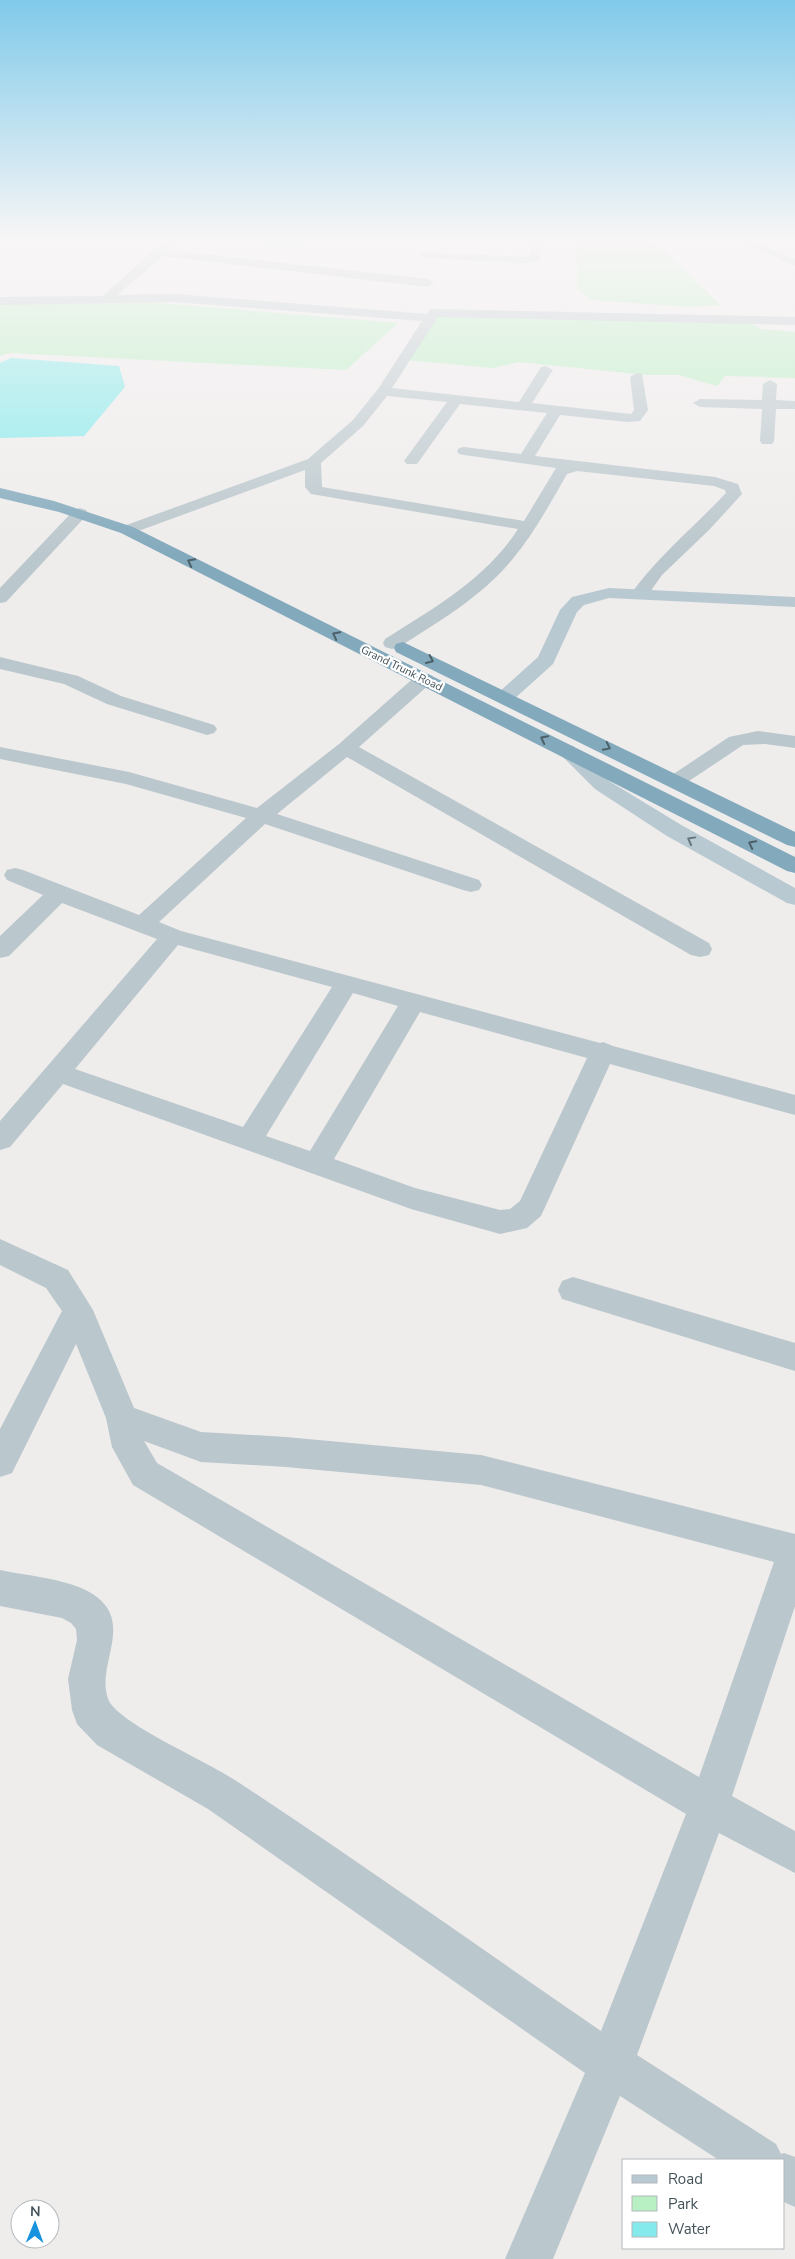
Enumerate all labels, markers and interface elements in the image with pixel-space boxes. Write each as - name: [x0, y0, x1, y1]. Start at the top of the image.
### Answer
- one-way arrow: [187, 558, 196, 568]
- one-way arrow: [332, 631, 341, 641]
- street label: Grand Trunk Road: [358, 642, 445, 695]
- one-way arrow: [425, 654, 434, 665]
- one-way arrow: [540, 735, 549, 745]
- one-way arrow: [602, 741, 611, 751]
- one-way arrow: [688, 837, 697, 847]
- one-way arrow: [748, 840, 757, 850]
- legend: [622, 2159, 785, 2249]
- text: Road: [668, 2169, 703, 2189]
- text: Park: [668, 2194, 698, 2214]
- north arrow: [10, 2199, 60, 2249]
- text: N: [30, 2202, 41, 2221]
- text: Water: [668, 2219, 711, 2239]

